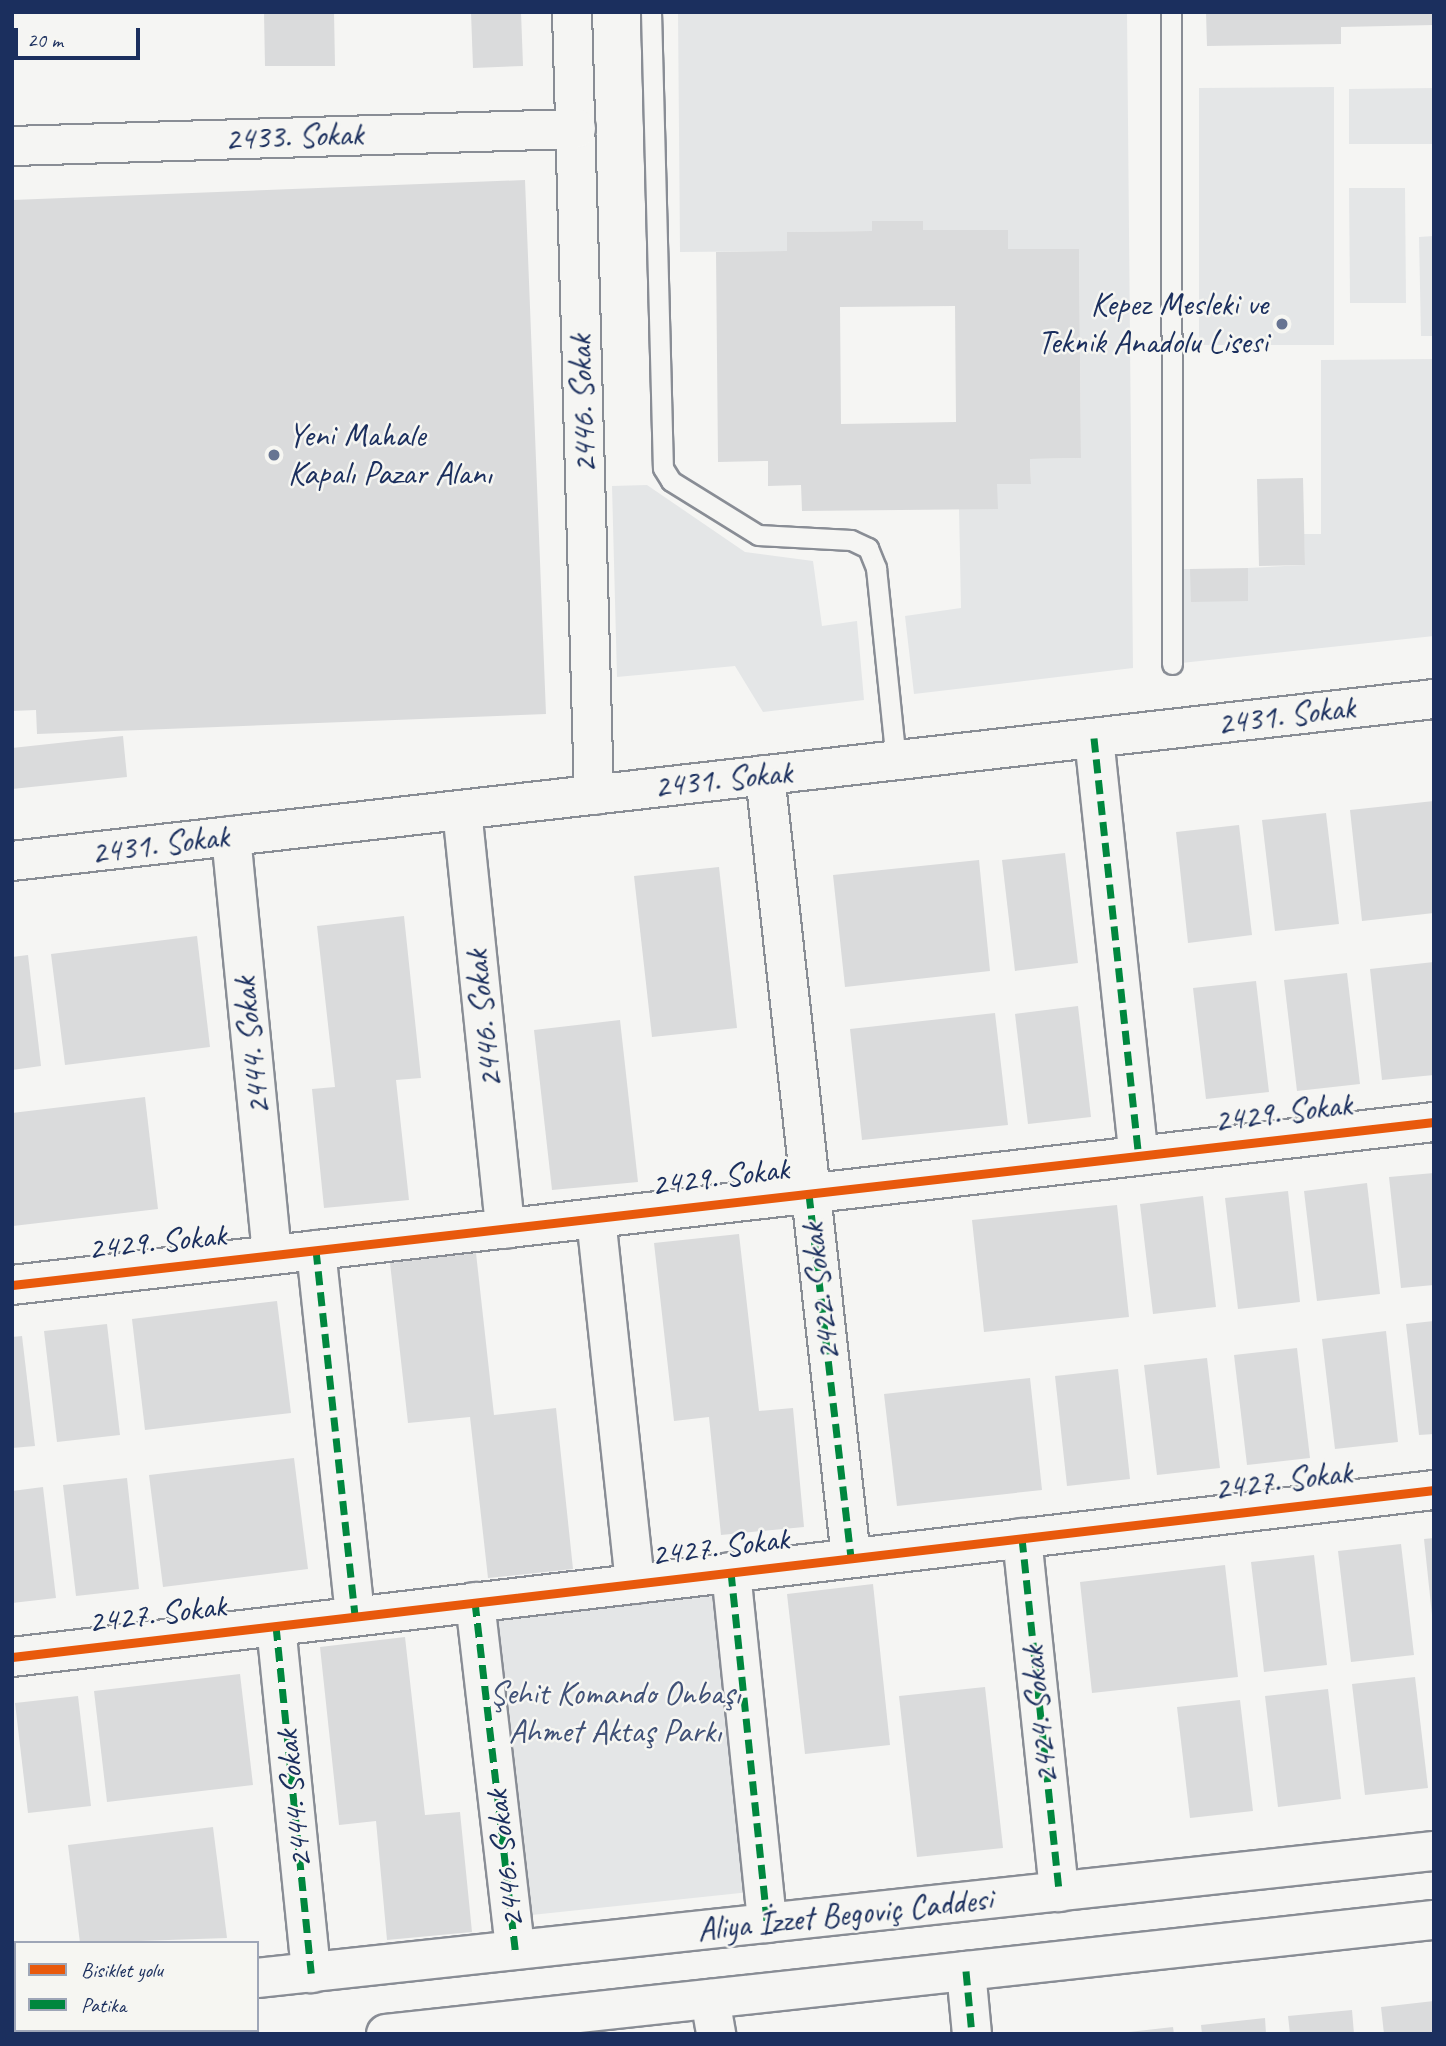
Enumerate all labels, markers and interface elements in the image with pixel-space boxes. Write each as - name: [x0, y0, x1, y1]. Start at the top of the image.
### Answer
- scale bar: [18, 14, 144, 58]
- text: 20 m: [27, 27, 63, 53]
- street label: 2433. Sokak: [224, 115, 364, 159]
- place label: Kepez Mesleki ve Teknik Anadolu Lisesi: [1036, 285, 1268, 363]
- marker: Kepez Mesleki ve Teknik Anadolu Lisesi: [1274, 316, 1290, 332]
- street label: 2446. Sokak: [561, 334, 605, 474]
- place label: Yeni Mahale Kapalı Pazar Alanı: [288, 416, 492, 494]
- marker: Yeni Mahale Kapalı Pazar Alanı: [266, 447, 282, 463]
- street label: 2431. Sokak: [1215, 688, 1357, 744]
- street label: 2431. Sokak: [652, 753, 794, 807]
- street label: 2431. Sokak: [89, 817, 231, 873]
- street label: 2446. Sokak: [457, 948, 511, 1090]
- street label: 2444. Sokak: [225, 975, 279, 1117]
- street label: 2429. Sokak: [1212, 1085, 1354, 1141]
- street label: 2429. Sokak: [649, 1149, 791, 1205]
- street label: 2429. Sokak: [86, 1215, 228, 1269]
- street label: 2422. Sokak: [793, 1221, 849, 1363]
- street label: 2427. Sokak: [1212, 1453, 1354, 1509]
- street label: 2427. Sokak: [649, 1519, 791, 1575]
- street label: 2427. Sokak: [86, 1586, 228, 1642]
- street label: 2424. Sokak: [1013, 1644, 1067, 1786]
- park label: Şehit Komando Onbaşı Ahmet Aktaş Parkı: [490, 1674, 740, 1752]
- street label: 2444. Sokak: [267, 1728, 321, 1870]
- street label: 2446. Sokak: [477, 1788, 533, 1930]
- street label: Aliya İzzet Begoviç Caddesi: [695, 1880, 995, 1950]
- legend: [14, 1941, 259, 2032]
- text: Bisiklet yolu: [81, 1957, 163, 1983]
- text: Patika: [81, 1992, 126, 2018]

